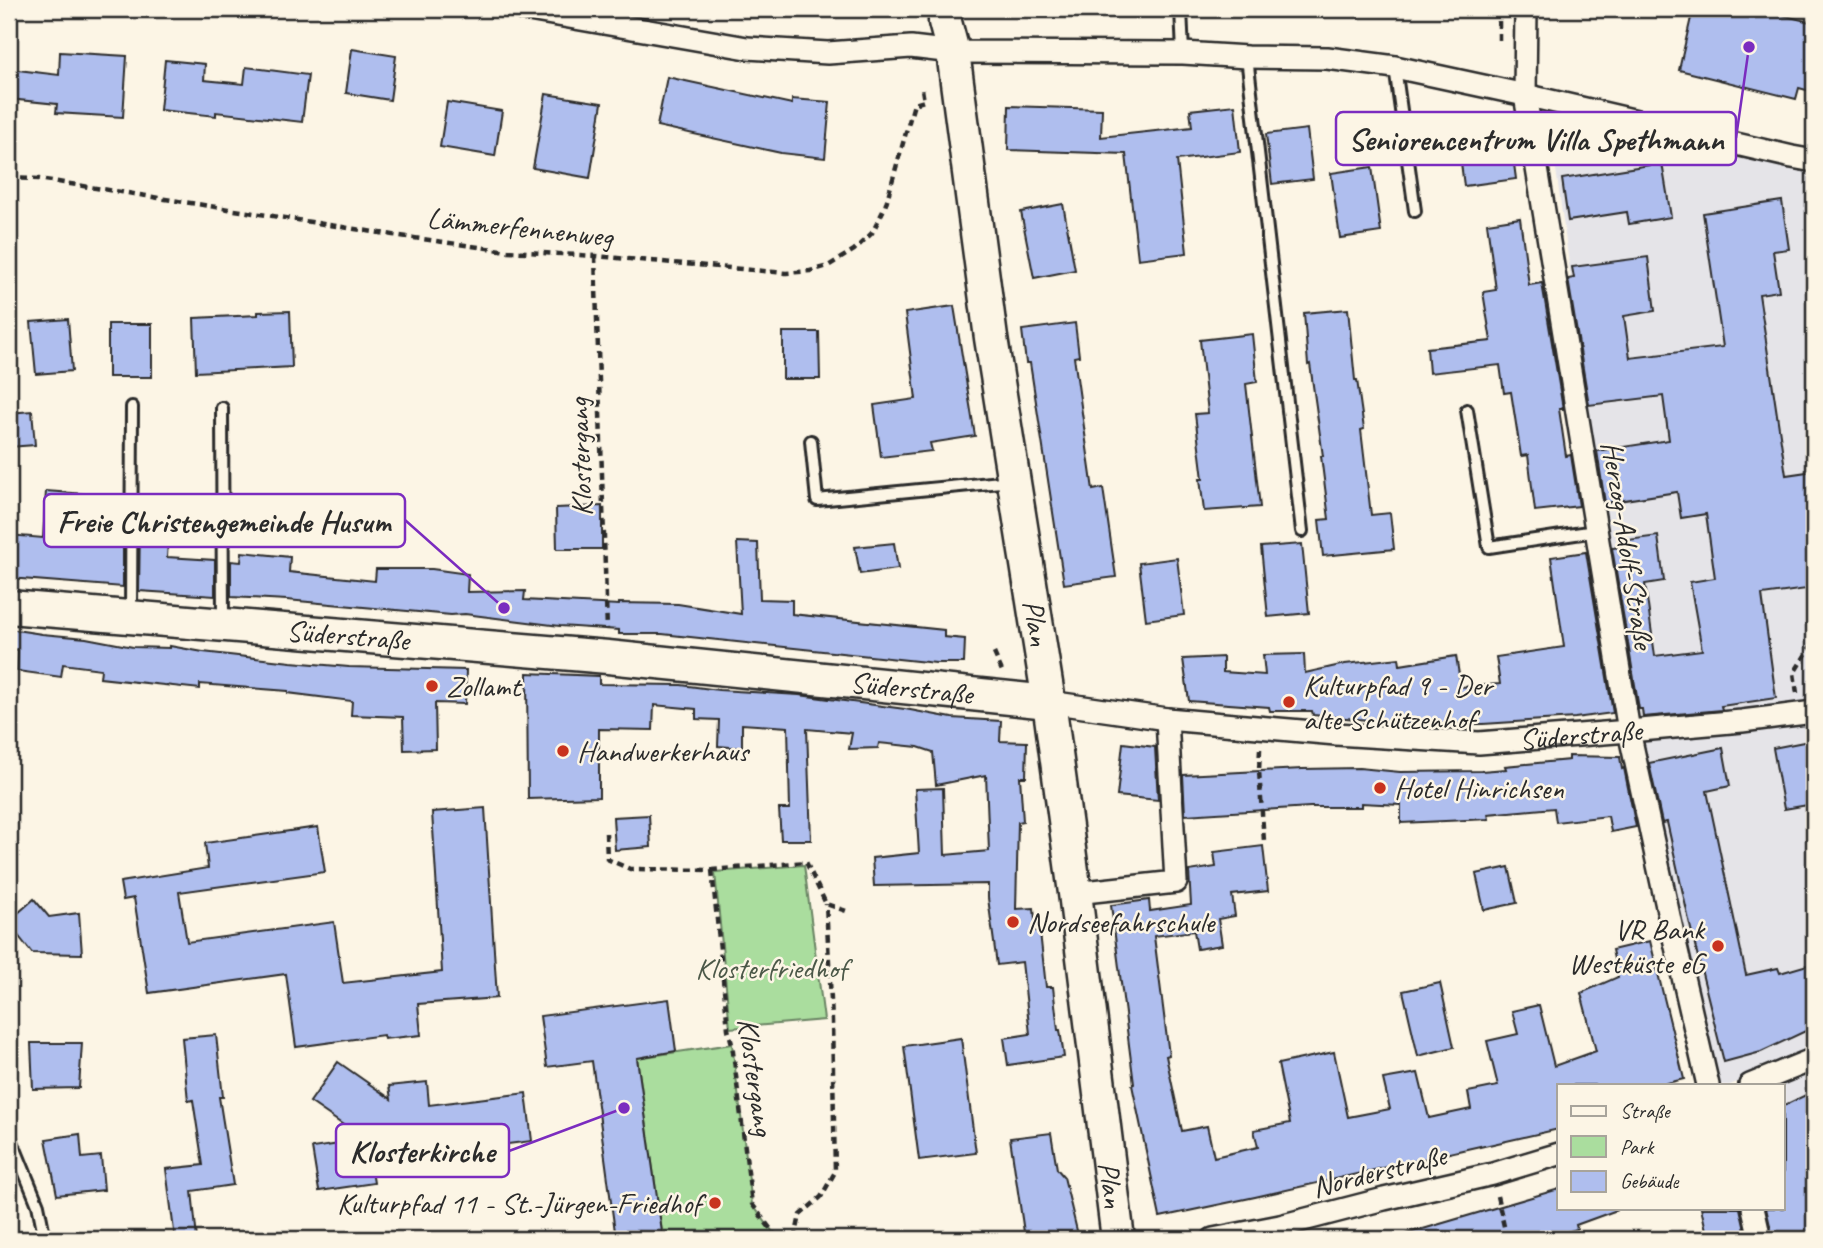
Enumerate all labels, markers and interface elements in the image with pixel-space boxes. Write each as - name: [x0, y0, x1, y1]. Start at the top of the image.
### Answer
- callout: Seniorencentrum Villa Spethmann: [1336, 112, 1736, 165]
- text: Seniorencentrum Villa Spethmann: [1348, 119, 1725, 160]
- street label: Lämmerfennenweg: [425, 198, 617, 256]
- street label: Klostergang: [559, 396, 601, 517]
- street label: Herzog-Adolf-Straße: [1593, 438, 1664, 654]
- callout: Freie Christengemeinde Husum: [44, 494, 405, 547]
- text: Freie Christengemeinde Husum: [57, 501, 392, 542]
- street label: Plan: [1014, 597, 1059, 649]
- street label: Süderstraße: [285, 611, 413, 660]
- street label: Süderstraße: [848, 663, 977, 713]
- place label: Kulturpfad 9 - Der alte Schützenhof: [1303, 666, 1495, 738]
- place label: Zollamt: [446, 667, 523, 705]
- marker: Zollamt: [424, 678, 440, 694]
- marker: Kulturpfad 9 - Der alte Schützenhof: [1281, 694, 1297, 710]
- street label: Süderstraße: [1518, 711, 1646, 759]
- place label: Handwerkerhaus: [577, 732, 751, 770]
- marker: Handwerkerhaus: [555, 743, 571, 759]
- place label: Hotel Hinrichsen: [1394, 769, 1564, 807]
- marker: Hotel Hinrichsen: [1372, 780, 1388, 796]
- place label: Nordseefahrschule: [1027, 903, 1216, 941]
- place label: VR Bank Westküste eG: [1569, 910, 1707, 982]
- marker: Nordseefahrschule: [1005, 914, 1021, 930]
- marker: VR Bank Westküste eG: [1710, 938, 1726, 954]
- park label: Klosterfriedhof: [695, 949, 854, 987]
- street label: Klostergang: [729, 1016, 783, 1140]
- legend: [1557, 1084, 1784, 1210]
- text: Straße: [1620, 1098, 1672, 1124]
- callout: Klosterkirche: [336, 1124, 509, 1177]
- text: Klosterkirche: [350, 1131, 498, 1172]
- text: Park: [1620, 1134, 1655, 1160]
- street label: Norderstraße: [1308, 1135, 1452, 1206]
- street label: Plan: [1090, 1160, 1133, 1210]
- text: Gebäude: [1620, 1168, 1679, 1194]
- place label: Kulturpfad 11 - St.-Jürgen-Friedhof: [337, 1184, 707, 1222]
- marker: Kulturpfad 11 - St.-Jürgen-Friedhof: [707, 1195, 723, 1211]

